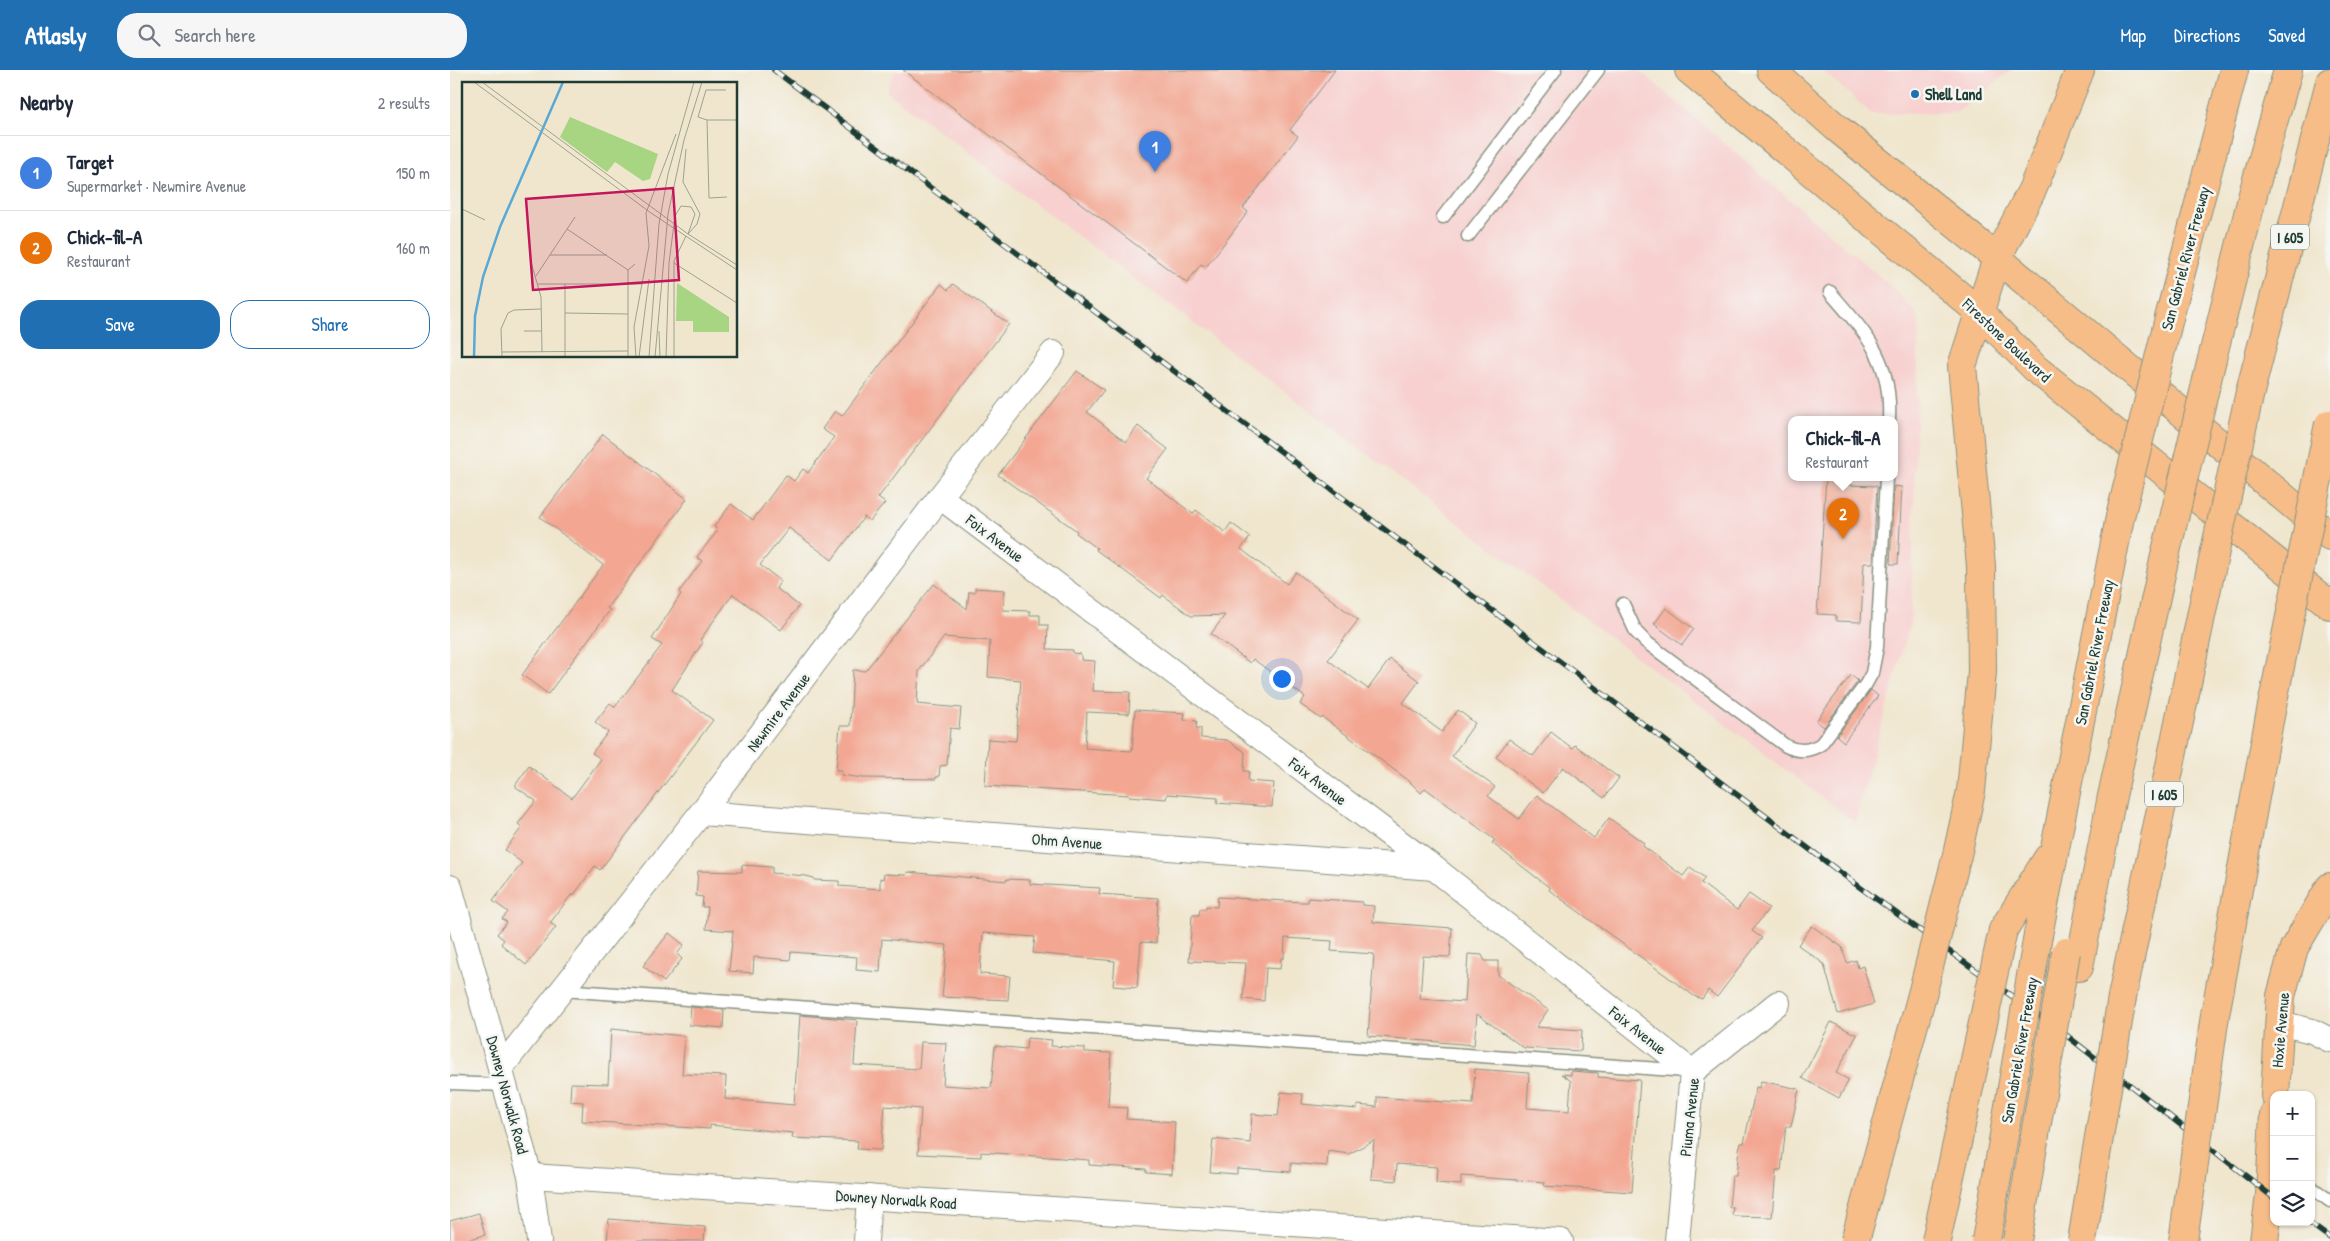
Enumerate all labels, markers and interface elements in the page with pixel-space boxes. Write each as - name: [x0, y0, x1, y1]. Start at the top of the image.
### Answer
- search box: [117, 13, 467, 58]
- text: Atlasly: [25, 19, 87, 51]
- icon: search: [135, 21, 163, 49]
- text: Search here: [175, 22, 256, 48]
- text: Map: [2121, 23, 2146, 48]
- text: Directions: [2174, 23, 2240, 48]
- text: Saved: [2268, 23, 2305, 48]
- inset map: [462, 82, 738, 358]
- place label: Shell Land: [1925, 83, 1982, 105]
- text: Nearby: [20, 88, 73, 117]
- marker: Shell Land: [1909, 88, 1921, 100]
- text: 2 results: [378, 92, 430, 114]
- pin: 1: [1139, 131, 1171, 172]
- text: Target: [67, 149, 113, 175]
- text: 1: [33, 162, 39, 184]
- text: 150 m: [396, 162, 430, 184]
- text: Supermarket · Newmire Avenue: [67, 175, 246, 197]
- street label: San Gabriel River Freeway: [2155, 183, 2215, 332]
- text: Chick-fil-A: [67, 224, 142, 250]
- road number: I 605: [2271, 224, 2309, 250]
- text: 2: [32, 237, 40, 259]
- text: 160 m: [396, 237, 430, 259]
- text: Restaurant: [67, 250, 130, 272]
- street label: Firestone Boulevard: [1957, 292, 2056, 387]
- button: Save: [20, 300, 220, 349]
- button: Share: [230, 300, 430, 349]
- popup: [1788, 416, 1898, 481]
- text: Chick-fil-A: [1805, 425, 1881, 451]
- text: Restaurant: [1805, 451, 1869, 473]
- pin: 2: [1827, 498, 1859, 539]
- street label: Foix Avenue: [961, 508, 1029, 567]
- street label: San Gabriel River Freeway: [2069, 577, 2119, 727]
- your location: [1269, 666, 1295, 692]
- street label: Newmire Avenue: [741, 668, 815, 756]
- street label: Foix Avenue: [1284, 751, 1352, 810]
- road number: I 605: [2145, 782, 2183, 806]
- street label: Ohm Avenue: [1031, 828, 1104, 854]
- street label: San Gabriel River Freeway: [1995, 975, 2043, 1125]
- street label: Hoxie Avenue: [2266, 991, 2294, 1068]
- street label: Foix Avenue: [1604, 1000, 1672, 1060]
- street label: Downey Norwalk Road: [482, 1034, 534, 1156]
- street label: Piuma Avenue: [1674, 1076, 1704, 1157]
- map controls: [2270, 1091, 2315, 1226]
- button: +: [2270, 1091, 2315, 1136]
- button: −: [2270, 1136, 2315, 1181]
- button: layers: [2270, 1181, 2315, 1226]
- street label: Downey Norwalk Road: [835, 1184, 957, 1214]

